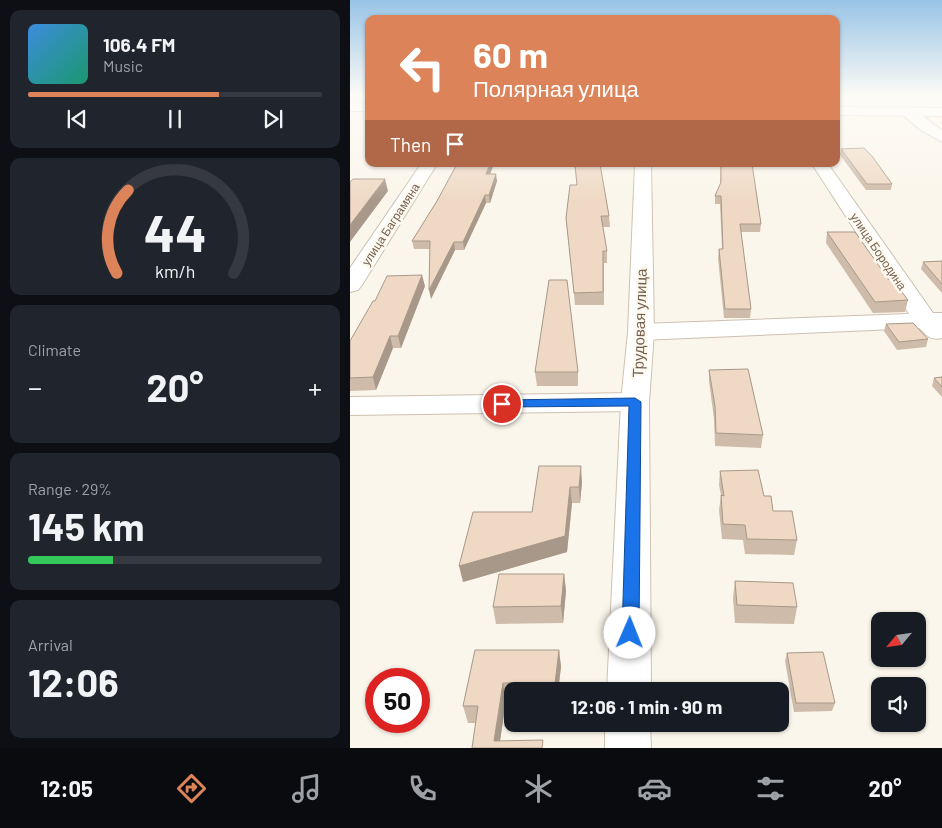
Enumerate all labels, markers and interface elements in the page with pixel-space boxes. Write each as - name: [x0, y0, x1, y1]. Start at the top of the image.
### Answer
- text: 106.4 FM: [103, 33, 175, 56]
- text: 60 m: [473, 33, 548, 75]
- icon: left: [390, 35, 455, 100]
- text: Music: [103, 56, 143, 75]
- text: Полярная улица: [473, 75, 639, 101]
- icon: previous: [63, 105, 91, 133]
- icon: pause: [161, 105, 189, 133]
- icon: next: [259, 105, 287, 133]
- icon: arrive: [441, 130, 469, 158]
- text: Then: [390, 133, 431, 156]
- street label: улица Баграмяна: [358, 180, 423, 268]
- text: 44: [144, 200, 206, 262]
- street label: улица Бородина: [847, 210, 910, 293]
- text: km/h: [155, 260, 195, 282]
- street label: Трудовая улица: [628, 268, 650, 378]
- text: Climate: [28, 340, 81, 359]
- text: 20°: [146, 364, 204, 410]
- text: −: [28, 370, 42, 404]
- text: +: [308, 370, 322, 404]
- pin: [481, 383, 523, 425]
- icon: arrive: [488, 390, 516, 418]
- text: Range · 29%: [28, 479, 112, 498]
- text: 145 km: [28, 503, 145, 549]
- position arrow: [603, 606, 655, 658]
- north arrow: [871, 612, 926, 668]
- map controls: [871, 612, 926, 732]
- text: Arrival: [28, 635, 73, 654]
- text: 12:06: [28, 659, 119, 705]
- speed limit sign: 50: [365, 668, 430, 733]
- button: sound: [871, 677, 926, 732]
- text: 12:06 · 1 min · 90 m: [571, 695, 722, 718]
- icon: directions: [174, 771, 209, 806]
- icon: music: [289, 771, 324, 806]
- icon: phone: [405, 771, 440, 806]
- icon: climate: [521, 771, 556, 806]
- icon: car: [637, 771, 672, 806]
- icon: filters: [753, 771, 788, 806]
- text: 12:05: [40, 775, 93, 801]
- text: 20°: [868, 775, 902, 801]

